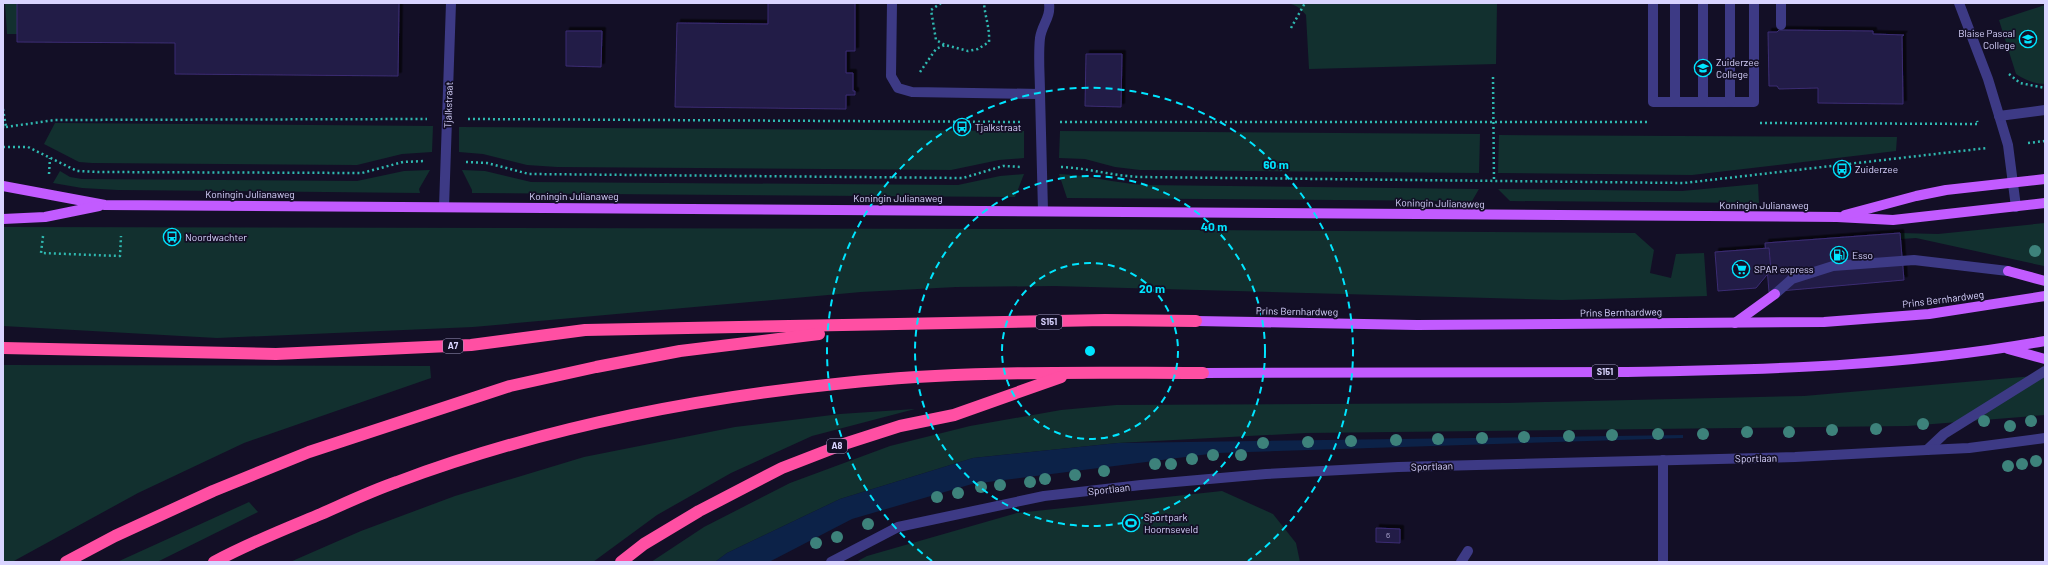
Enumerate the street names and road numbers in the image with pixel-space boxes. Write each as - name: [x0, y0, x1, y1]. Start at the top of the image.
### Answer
- street label: Tjalkstraat: [441, 81, 455, 128]
- street label: Koningin Julianaweg: [205, 188, 295, 200]
- street label: Koningin Julianaweg: [529, 190, 619, 202]
- street label: Koningin Julianaweg: [853, 192, 943, 204]
- street label: Koningin Julianaweg: [1395, 196, 1485, 210]
- street label: Koningin Julianaweg: [1719, 199, 1809, 211]
- street label: Prins Bernhardweg: [1901, 288, 1985, 310]
- street label: Prins Bernhardweg: [1256, 304, 1338, 318]
- street label: Prins Bernhardweg: [1580, 305, 1662, 319]
- road number: S151: [1036, 315, 1062, 329]
- road number: A7: [443, 339, 463, 353]
- road number: S151: [1592, 365, 1618, 379]
- road number: A8: [827, 439, 847, 453]
- street label: Sportlaan: [1735, 452, 1777, 464]
- street label: Sportlaan: [1411, 459, 1453, 473]
- street label: Sportlaan: [1087, 481, 1131, 497]

